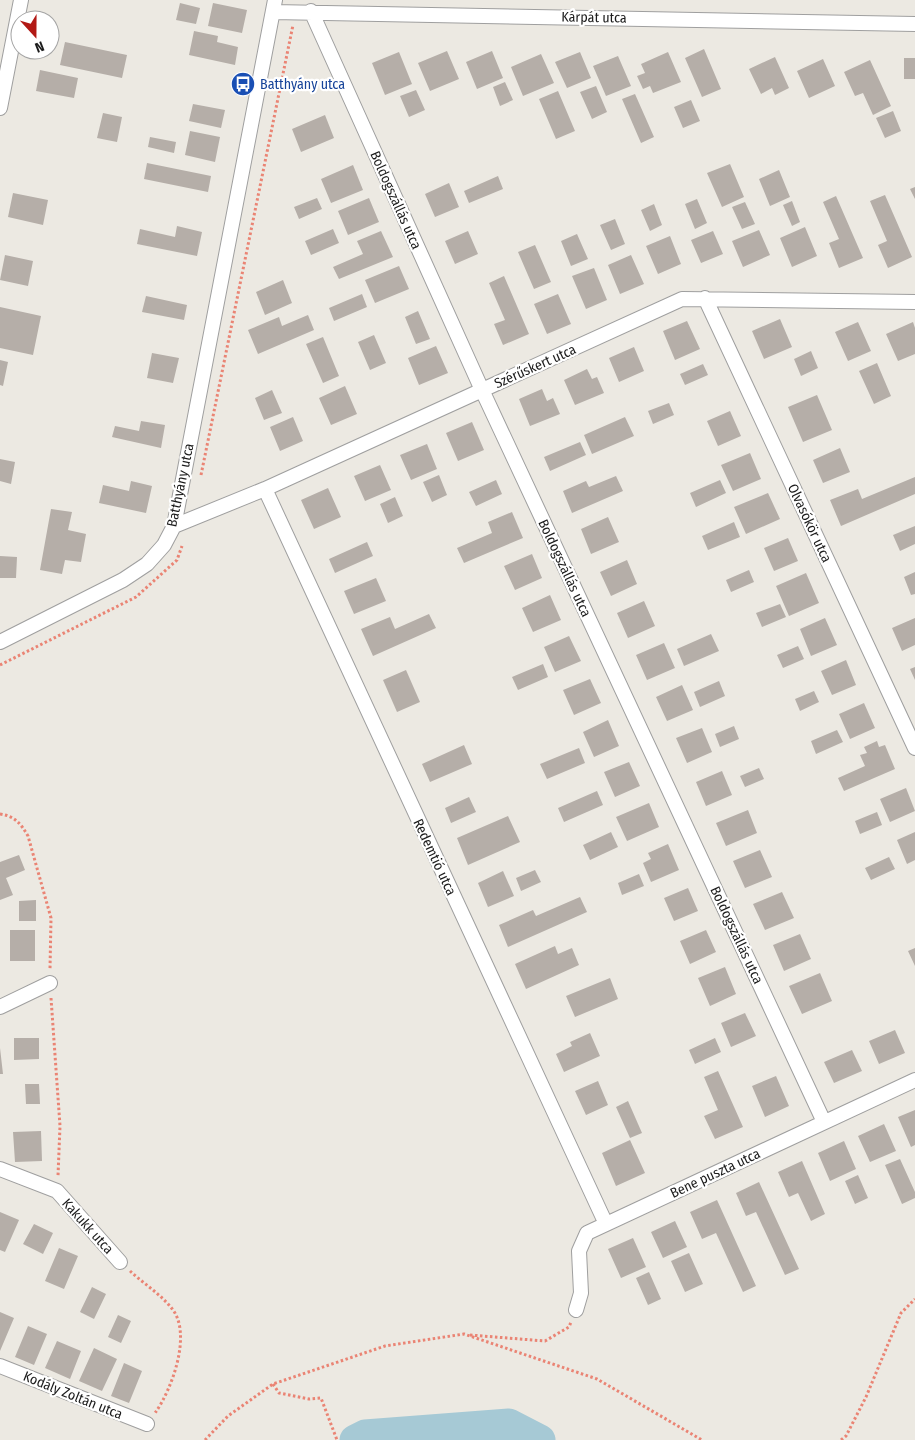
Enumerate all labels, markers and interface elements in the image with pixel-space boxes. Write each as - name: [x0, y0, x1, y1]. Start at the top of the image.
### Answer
- street label: Kárpát utca: [561, 8, 627, 27]
- north arrow: [10, 10, 60, 60]
- text: N: [33, 37, 46, 56]
- bus stop icon: Batthyány utca: [230, 71, 256, 97]
- place label: Batthyány utca: [260, 76, 345, 93]
- street label: Boldogszállás utca: [366, 148, 425, 252]
- street label: Szérűskert utca: [492, 341, 579, 392]
- street label: Batthyány utca: [163, 442, 198, 528]
- street label: Olvasókör utca: [784, 481, 835, 565]
- street label: Boldogszállás utca: [534, 517, 595, 620]
- street label: Redemtió utca: [409, 816, 460, 898]
- street label: Boldogszállás utca: [706, 884, 767, 987]
- street label: Bene puszta utca: [667, 1145, 763, 1202]
- street label: Kakukk utca: [58, 1195, 117, 1258]
- street label: Kodály Zoltán utca: [21, 1368, 125, 1423]

